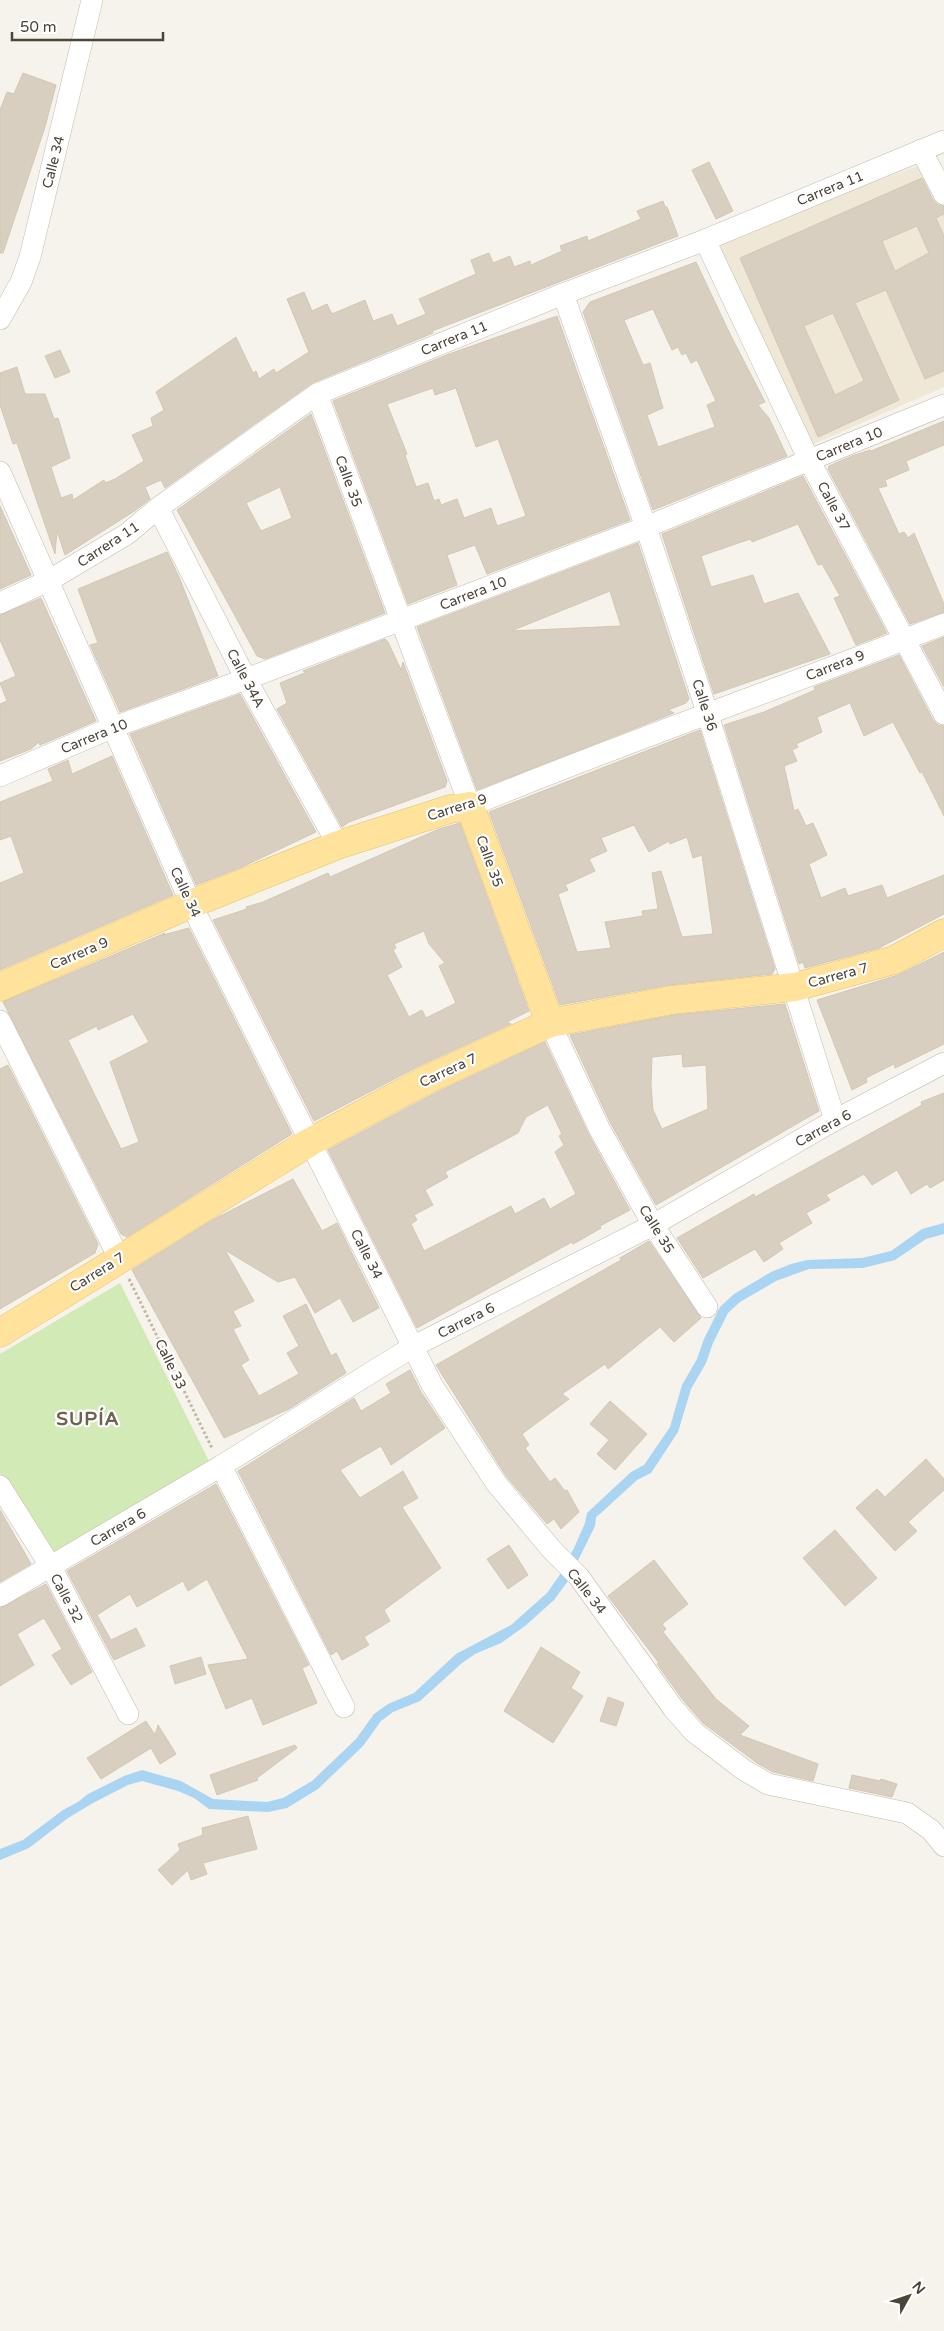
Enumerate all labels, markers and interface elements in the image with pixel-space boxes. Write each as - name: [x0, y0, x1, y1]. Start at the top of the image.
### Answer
- scale bar: [12, 10, 164, 42]
- text: 50 m: [20, 18, 57, 36]
- street label: Calle 34: [39, 134, 68, 190]
- street label: Carrera 11: [794, 167, 866, 210]
- street label: Carrera 11: [418, 317, 490, 360]
- street label: Carrera 10: [813, 423, 885, 466]
- street label: Calle 35: [331, 453, 366, 509]
- street label: Calle 37: [813, 479, 854, 534]
- street label: Carrera 11: [74, 518, 142, 571]
- street label: Carrera 10: [437, 573, 509, 614]
- street label: Calle 34A: [223, 646, 268, 711]
- street label: Carrera 9: [803, 646, 867, 684]
- street label: Calle 36: [688, 677, 721, 734]
- street label: Carrera 10: [58, 715, 130, 758]
- street label: Carrera 9: [425, 790, 489, 825]
- street label: Calle 35: [472, 833, 507, 889]
- street label: Calle 34: [166, 864, 205, 920]
- street label: Carrera 9: [47, 934, 111, 973]
- street label: Carrera 7: [806, 959, 870, 992]
- street label: Carrera 7: [417, 1050, 480, 1091]
- street label: Carrera 6: [792, 1106, 855, 1151]
- street label: Calle 35: [635, 1202, 678, 1257]
- street label: Calle 34: [347, 1226, 386, 1282]
- street label: Carrera 7: [67, 1249, 128, 1296]
- street label: Carrera 6: [435, 1299, 498, 1342]
- street label: Calle 33: [151, 1336, 190, 1392]
- district label: SUPÍA: [56, 1407, 120, 1430]
- street label: Carrera 6: [87, 1505, 149, 1550]
- street label: Calle 34: [563, 1565, 610, 1618]
- street label: Calle 32: [46, 1571, 87, 1626]
- north arrow: [884, 2271, 934, 2321]
- text: N: [908, 2278, 929, 2298]

